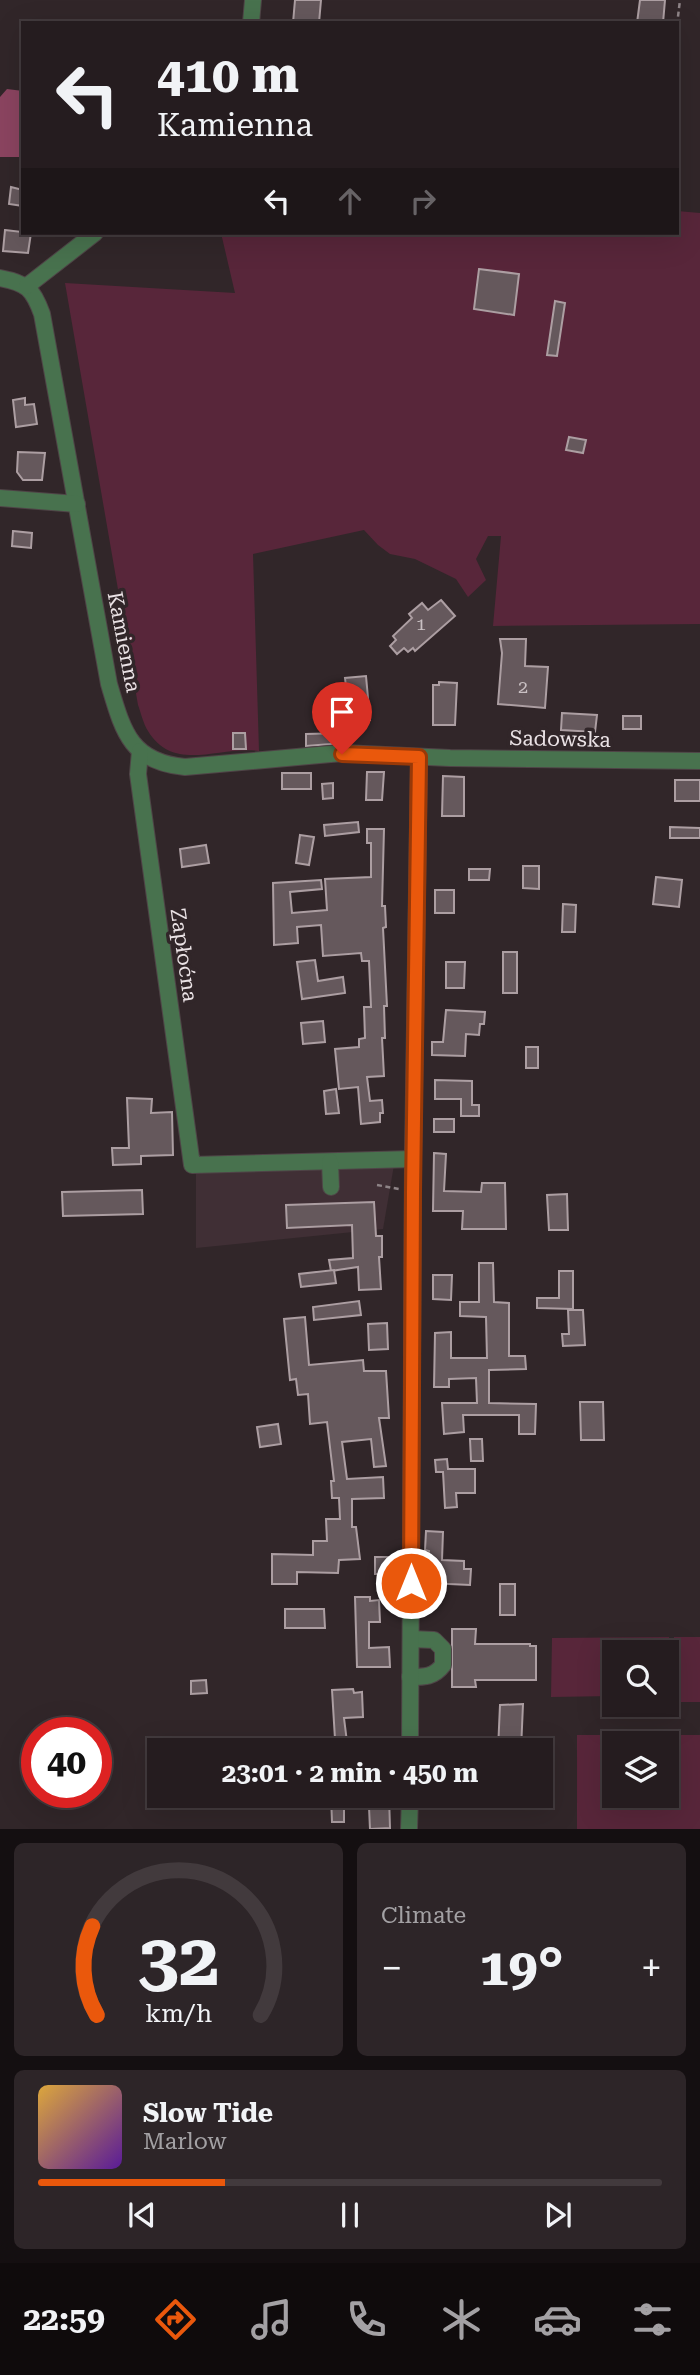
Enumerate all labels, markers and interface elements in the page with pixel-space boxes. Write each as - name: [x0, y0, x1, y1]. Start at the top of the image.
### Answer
- text: 410 m: [157, 47, 299, 104]
- icon: left: [42, 49, 133, 140]
- text: Kamienna: [157, 106, 313, 144]
- icon: left: [258, 182, 296, 220]
- icon: ahead: [331, 182, 369, 220]
- icon: right: [404, 182, 442, 220]
- street label: Kamienna: [102, 590, 146, 695]
- house number: 1: [416, 613, 426, 634]
- house number: 2: [518, 676, 528, 697]
- pin: [312, 682, 372, 754]
- icon: arrive: [323, 693, 361, 731]
- street label: Sadowska: [509, 726, 612, 752]
- street label: Zapłoćna: [166, 906, 203, 1004]
- position arrow: [374, 1546, 448, 1620]
- map controls: [602, 1640, 679, 1808]
- button: search: [602, 1640, 679, 1717]
- speed limit sign: 40: [21, 1717, 112, 1808]
- button: layers: [602, 1731, 679, 1808]
- text: 23:01 · 2 min · 450 m: [222, 1758, 478, 1788]
- text: Climate: [381, 1902, 466, 1929]
- text: 32: [138, 1919, 219, 2004]
- text: 19°: [479, 1937, 564, 1998]
- text: −: [381, 1946, 402, 1990]
- text: +: [641, 1946, 662, 1990]
- text: km/h: [145, 1999, 212, 2028]
- text: Slow Tide: [143, 2098, 273, 2128]
- text: Marlow: [143, 2128, 226, 2155]
- icon: previous: [123, 2196, 161, 2234]
- icon: pause: [331, 2196, 369, 2234]
- icon: next: [539, 2196, 577, 2234]
- icon: directions: [151, 2295, 200, 2344]
- icon: music: [247, 2295, 296, 2344]
- icon: phone: [342, 2295, 391, 2344]
- icon: climate: [437, 2295, 486, 2344]
- icon: car: [533, 2295, 582, 2344]
- icon: filters: [628, 2295, 677, 2344]
- text: 22:59: [23, 2300, 105, 2338]

